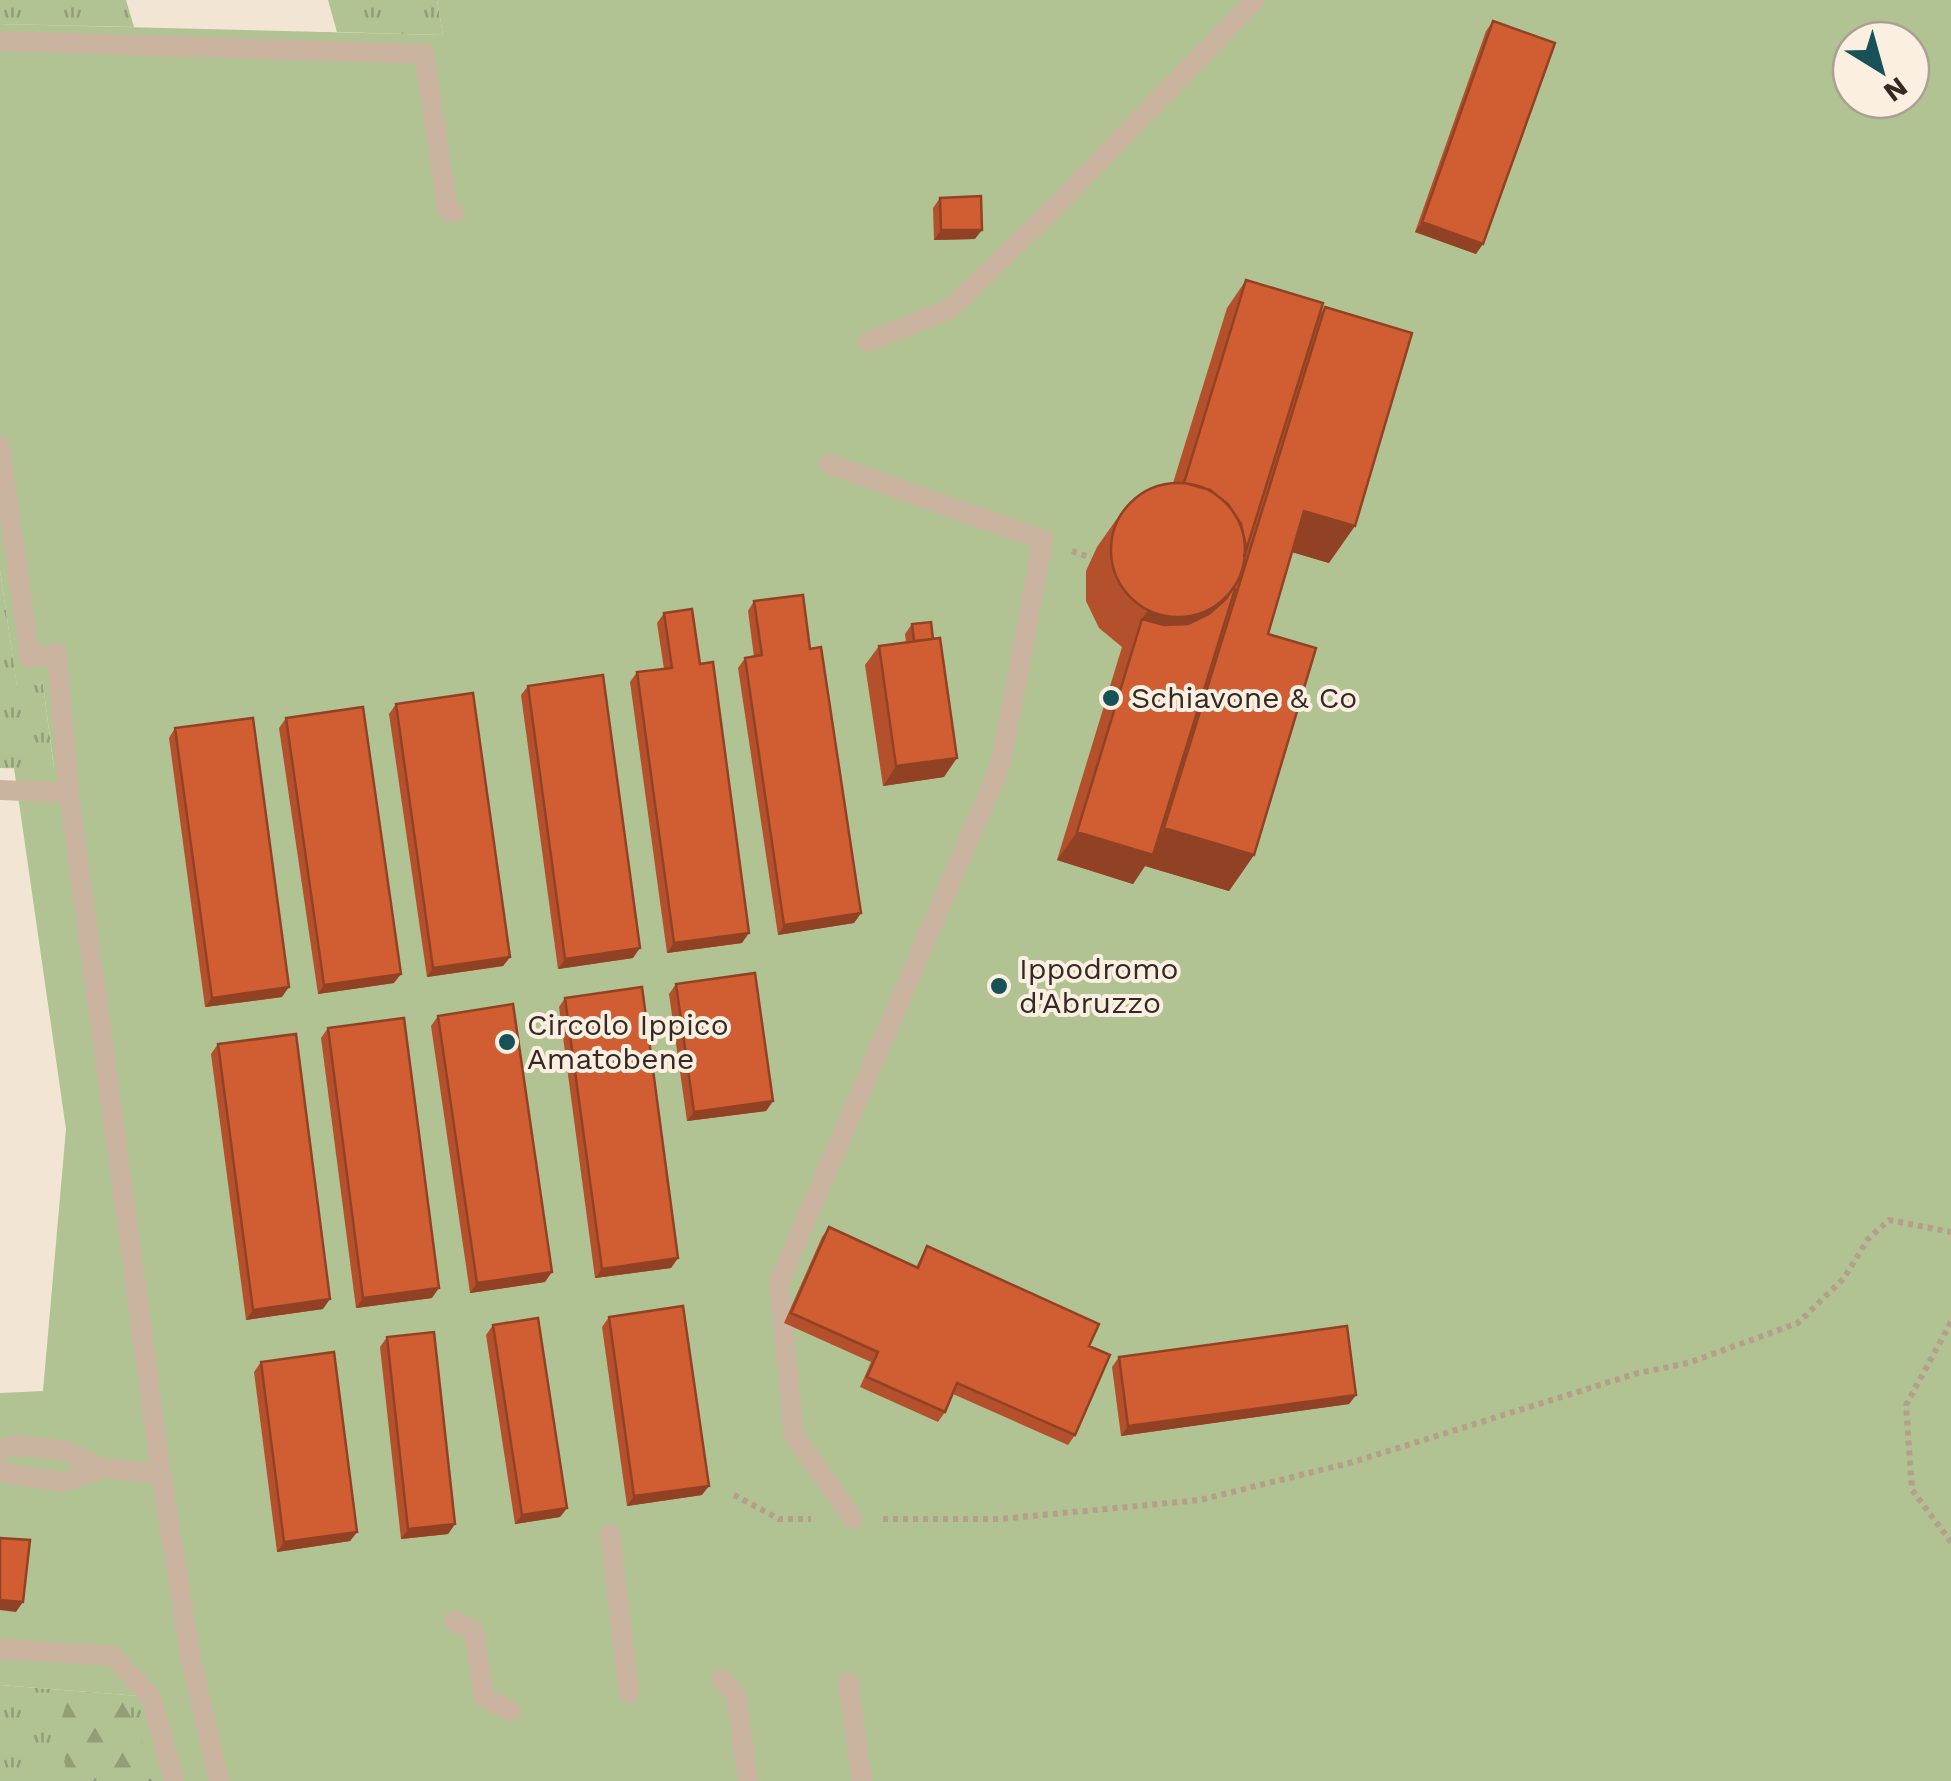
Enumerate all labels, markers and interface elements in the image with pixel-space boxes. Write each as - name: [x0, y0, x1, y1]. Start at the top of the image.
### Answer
- north arrow: [1831, 20, 1931, 120]
- text: N: [1878, 70, 1914, 109]
- place label: Schiavone & Co: [1131, 680, 1357, 715]
- marker: Schiavone & Co: [1100, 687, 1122, 709]
- place label: Ippodromo d'Abruzzo: [1019, 951, 1179, 1020]
- marker: Ippodromo d'Abruzzo: [988, 975, 1010, 997]
- place label: Circolo Ippico Amatobene: [527, 1007, 729, 1076]
- marker: Circolo Ippico Amatobene: [496, 1031, 518, 1053]

